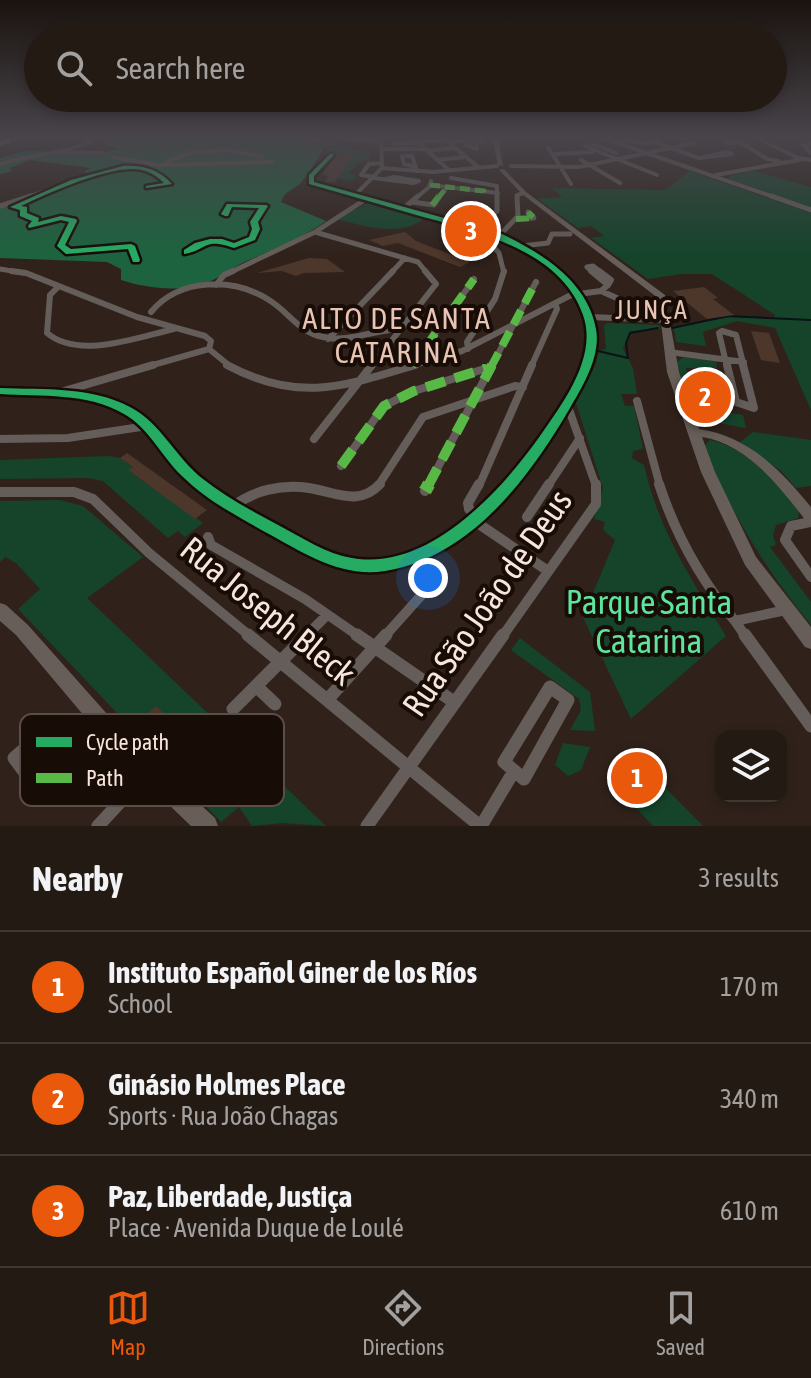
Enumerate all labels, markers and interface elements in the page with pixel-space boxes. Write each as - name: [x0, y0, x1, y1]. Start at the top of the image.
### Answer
- search box: [24, 24, 787, 112]
- icon: search: [52, 46, 96, 90]
- text: Search here: [116, 51, 245, 85]
- pin: 3: [445, 201, 497, 261]
- district label: JUNÇA: [615, 295, 689, 325]
- district label: ALTO DE SANTA CATARINA: [302, 301, 492, 369]
- pin: 2: [679, 367, 731, 427]
- street label: Rua São João de Deus: [394, 482, 579, 723]
- street label: Rua Joseph Bleck: [173, 528, 363, 693]
- your location: [408, 558, 448, 598]
- park label: Parque Santa Catarina: [566, 582, 732, 660]
- legend: [20, 714, 284, 806]
- text: Cycle path: [86, 729, 169, 755]
- map controls: [715, 730, 787, 802]
- button: layers: [715, 730, 787, 802]
- pin: 1: [611, 748, 663, 808]
- text: Path: [86, 765, 124, 791]
- text: Nearby: [32, 859, 123, 898]
- text: 3 results: [698, 863, 779, 893]
- text: Instituto Español Giner de los Ríos: [108, 955, 477, 989]
- text: 1: [52, 972, 64, 1002]
- text: 170 m: [720, 972, 779, 1002]
- text: School: [108, 989, 172, 1019]
- text: Ginásio Holmes Place: [108, 1067, 346, 1101]
- text: 2: [52, 1084, 64, 1114]
- text: 340 m: [720, 1084, 779, 1114]
- text: Sports · Rua João Chagas: [108, 1101, 338, 1131]
- text: Paz, Liberdade, Justiça: [108, 1179, 352, 1213]
- text: 3: [52, 1196, 64, 1226]
- text: 610 m: [720, 1196, 779, 1226]
- text: Place · Avenida Duque de Loulé: [108, 1213, 404, 1243]
- tab: Map: [106, 1286, 150, 1360]
- tab: Directions: [362, 1286, 444, 1360]
- tab: Saved: [656, 1286, 705, 1360]

